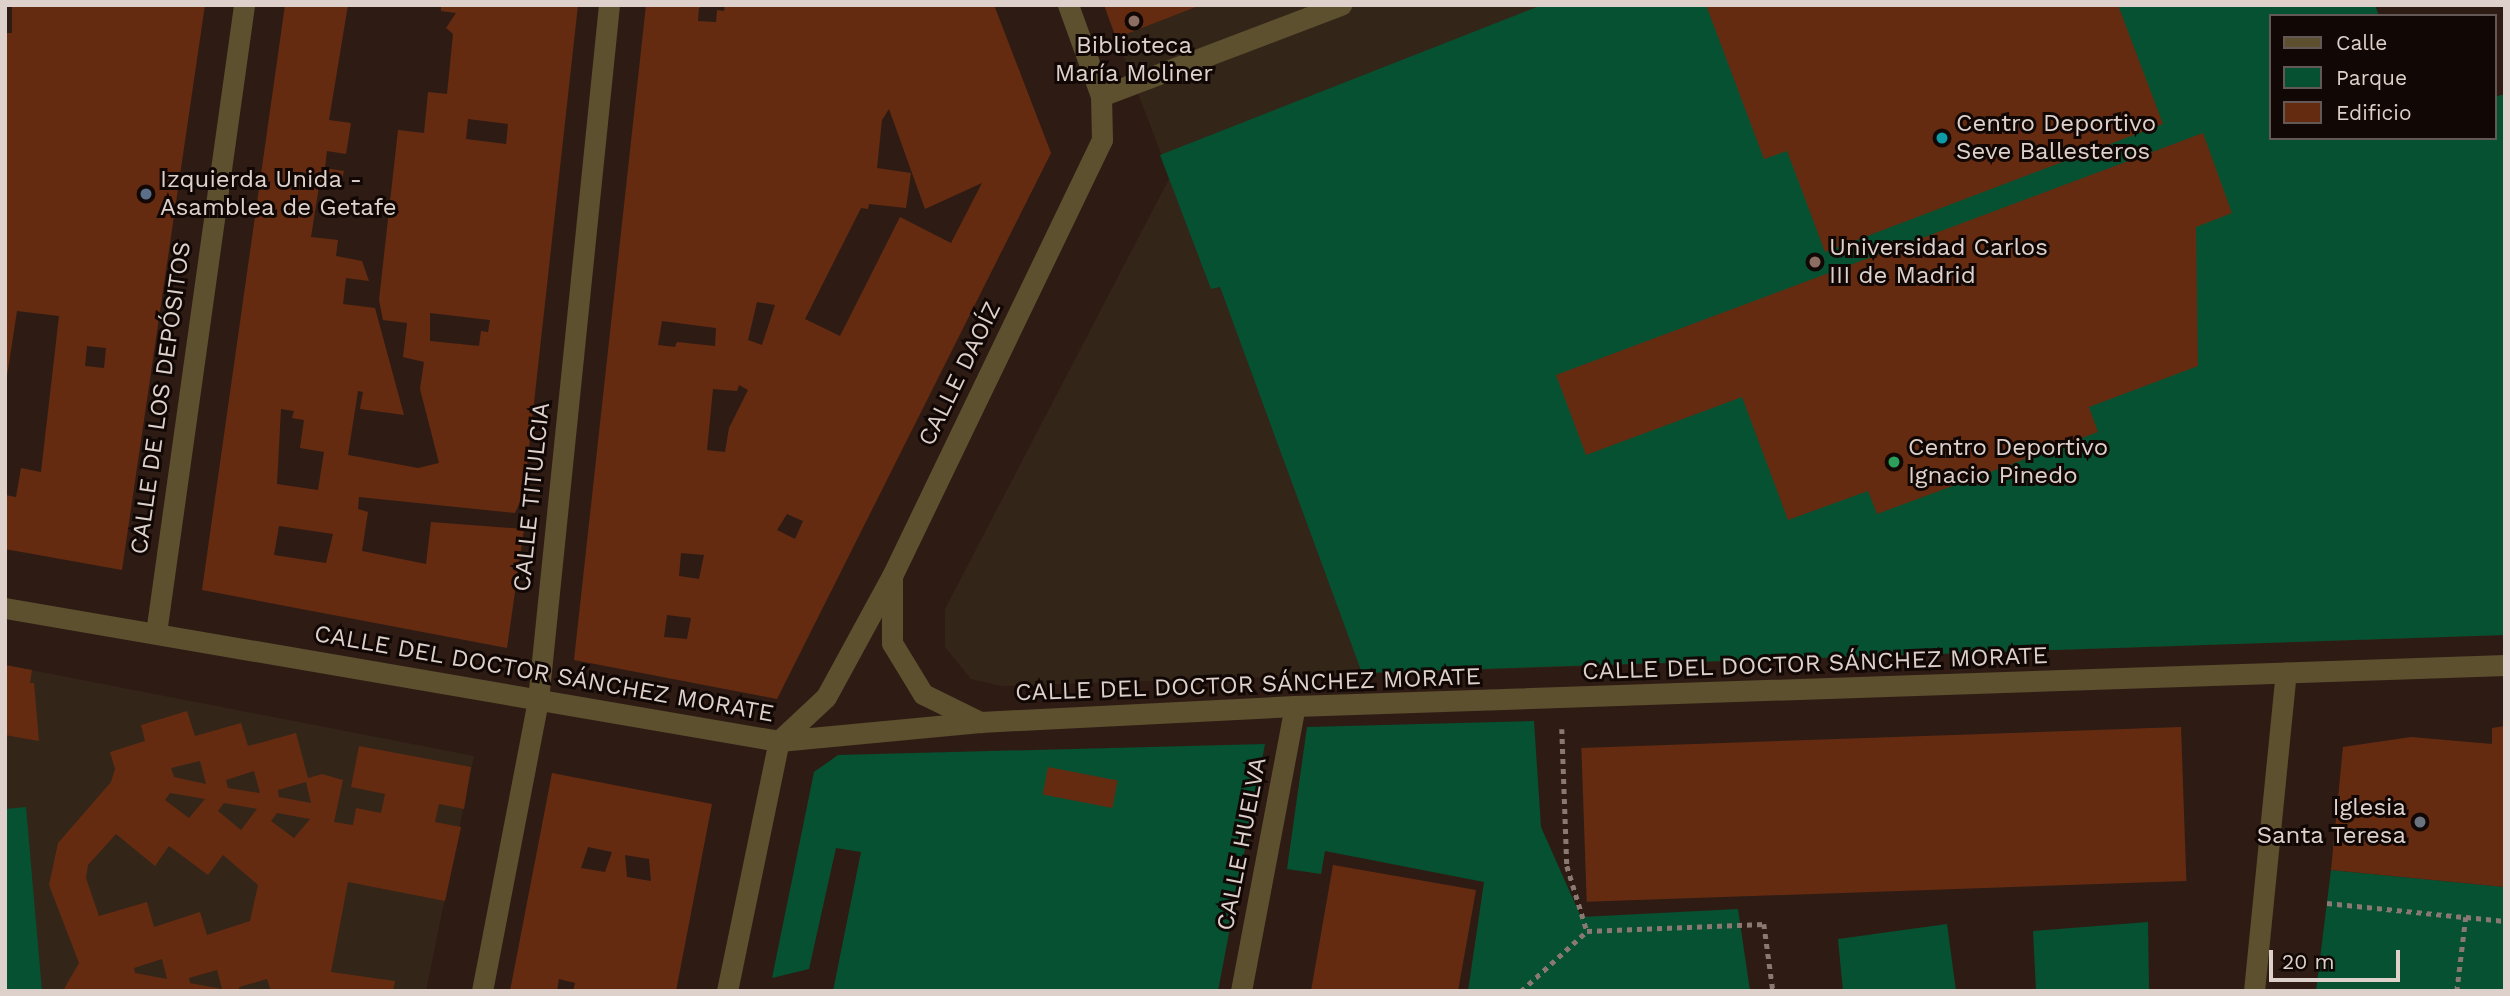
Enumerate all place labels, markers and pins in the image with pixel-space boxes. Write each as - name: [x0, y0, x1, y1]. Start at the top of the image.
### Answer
- marker: Biblioteca María Moliner: [1126, 13, 1142, 29]
- place label: Biblioteca María Moliner: [1055, 32, 1213, 88]
- place label: Centro Deportivo Seve Ballesteros: [1956, 110, 2156, 166]
- marker: Centro Deportivo Seve Ballesteros: [1934, 130, 1950, 146]
- place label: Izquierda Unida - Asamblea de Getafe: [160, 166, 397, 222]
- marker: Izquierda Unida - Asamblea de Getafe: [138, 186, 154, 202]
- place label: Universidad Carlos III de Madrid: [1829, 234, 2048, 290]
- marker: Universidad Carlos III de Madrid: [1807, 254, 1823, 270]
- place label: Centro Deportivo Ignacio Pinedo: [1908, 434, 2108, 490]
- marker: Centro Deportivo Ignacio Pinedo: [1886, 454, 1902, 470]
- place label: Iglesia Santa Teresa: [2256, 794, 2406, 850]
- marker: Iglesia Santa Teresa: [2412, 814, 2428, 830]

